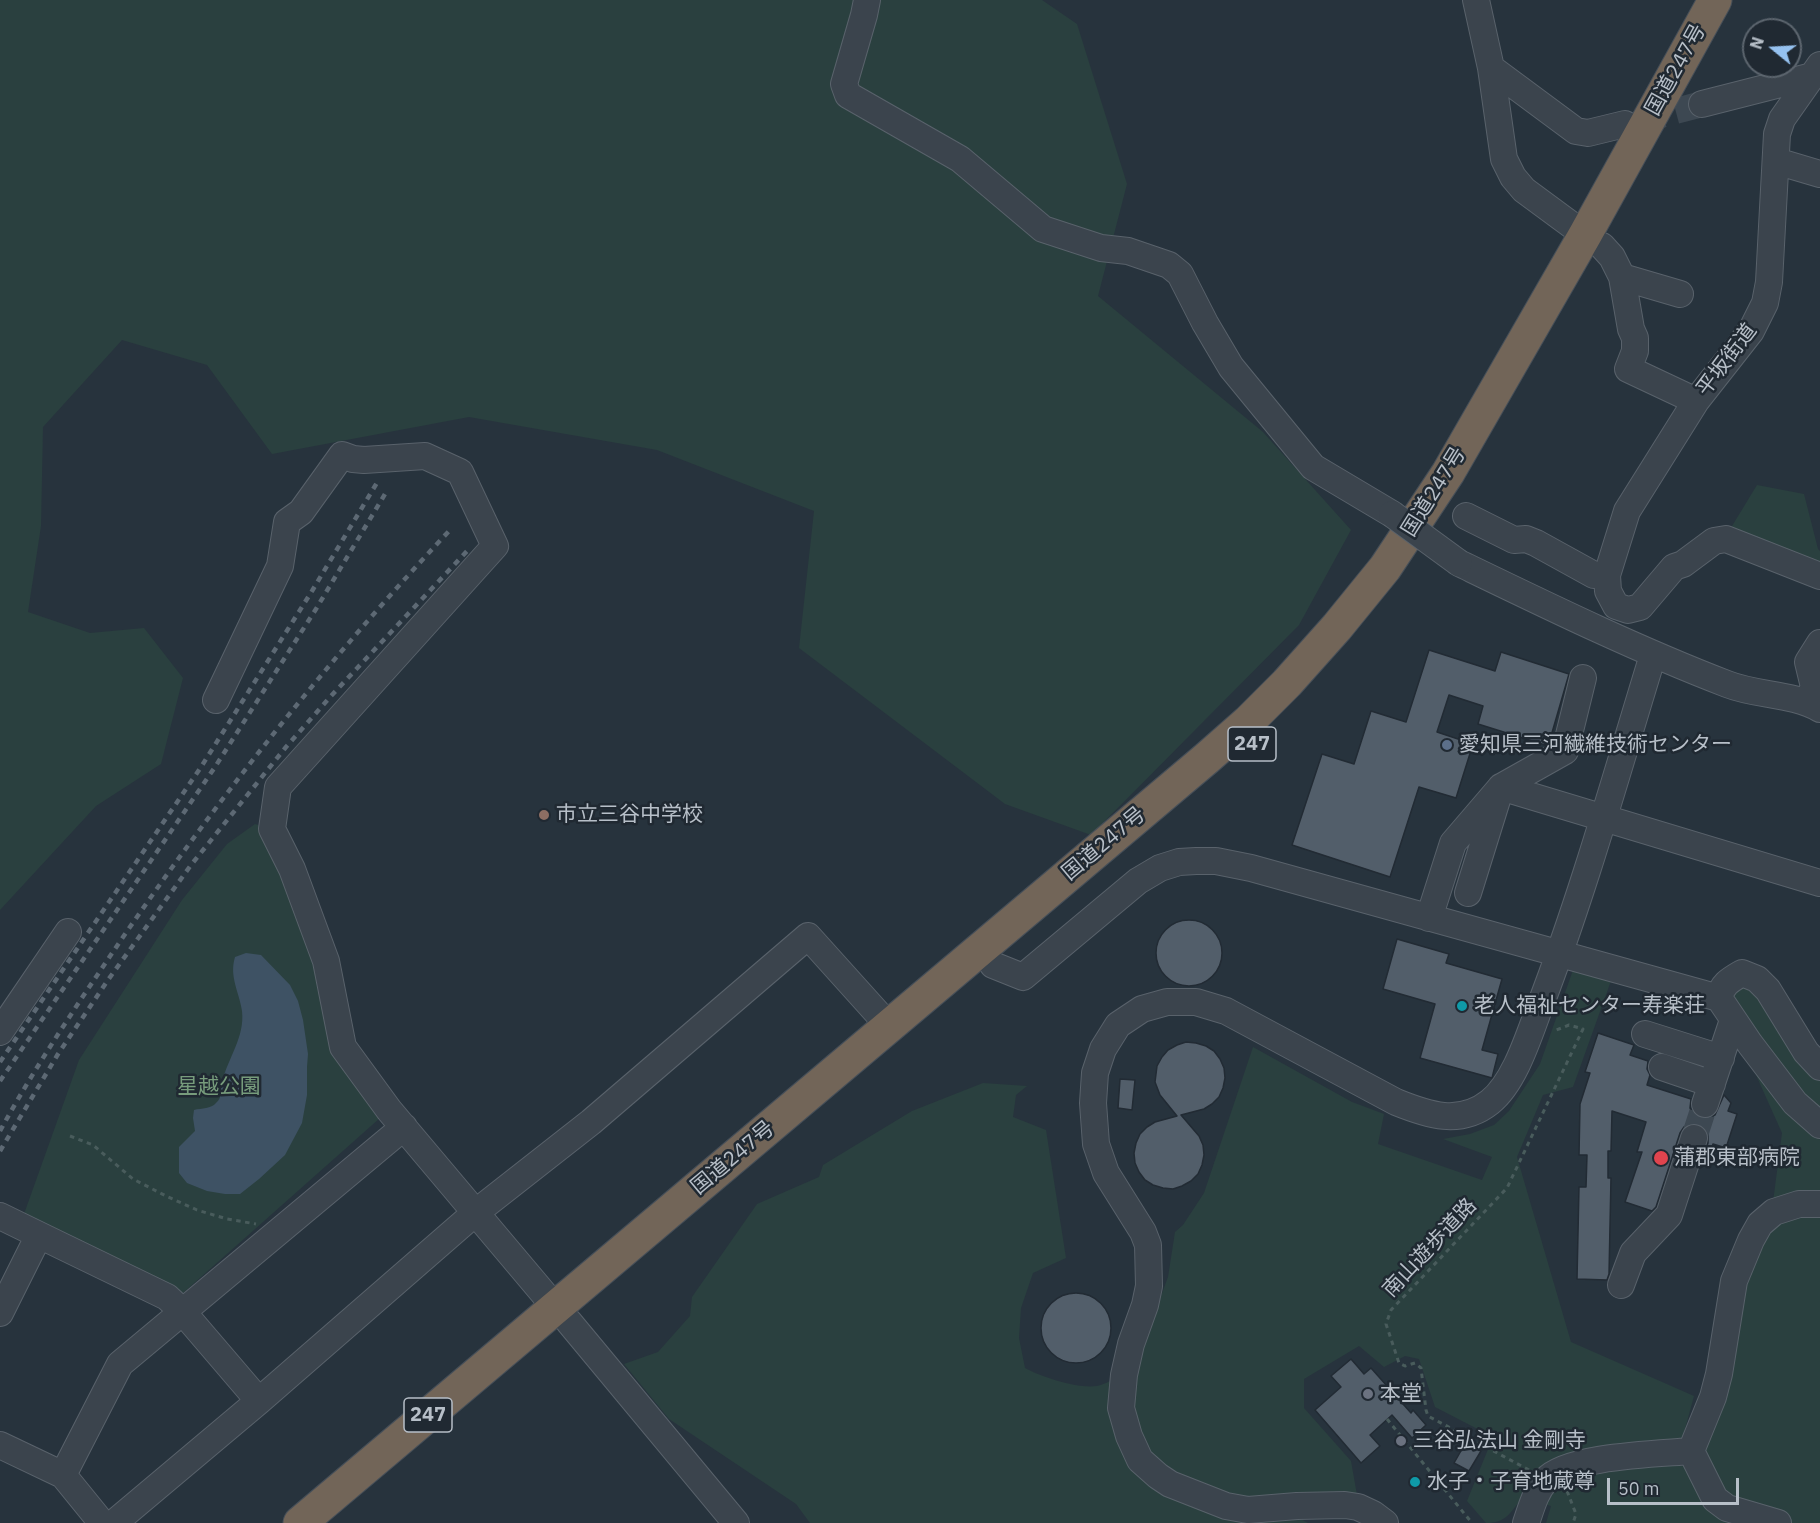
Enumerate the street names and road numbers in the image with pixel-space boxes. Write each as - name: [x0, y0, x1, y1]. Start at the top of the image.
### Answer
- street label: 国道247号: [1641, 20, 1711, 120]
- street label: 平坂街道: [1692, 319, 1762, 401]
- street label: 国道247号: [1397, 443, 1471, 541]
- road number: 247: [1228, 727, 1276, 761]
- street label: 国道247号: [1057, 802, 1151, 886]
- street label: 国道247号: [686, 1116, 780, 1200]
- street label: 南山遊歩道路: [1378, 1193, 1482, 1303]
- road number: 247: [404, 1398, 452, 1432]

